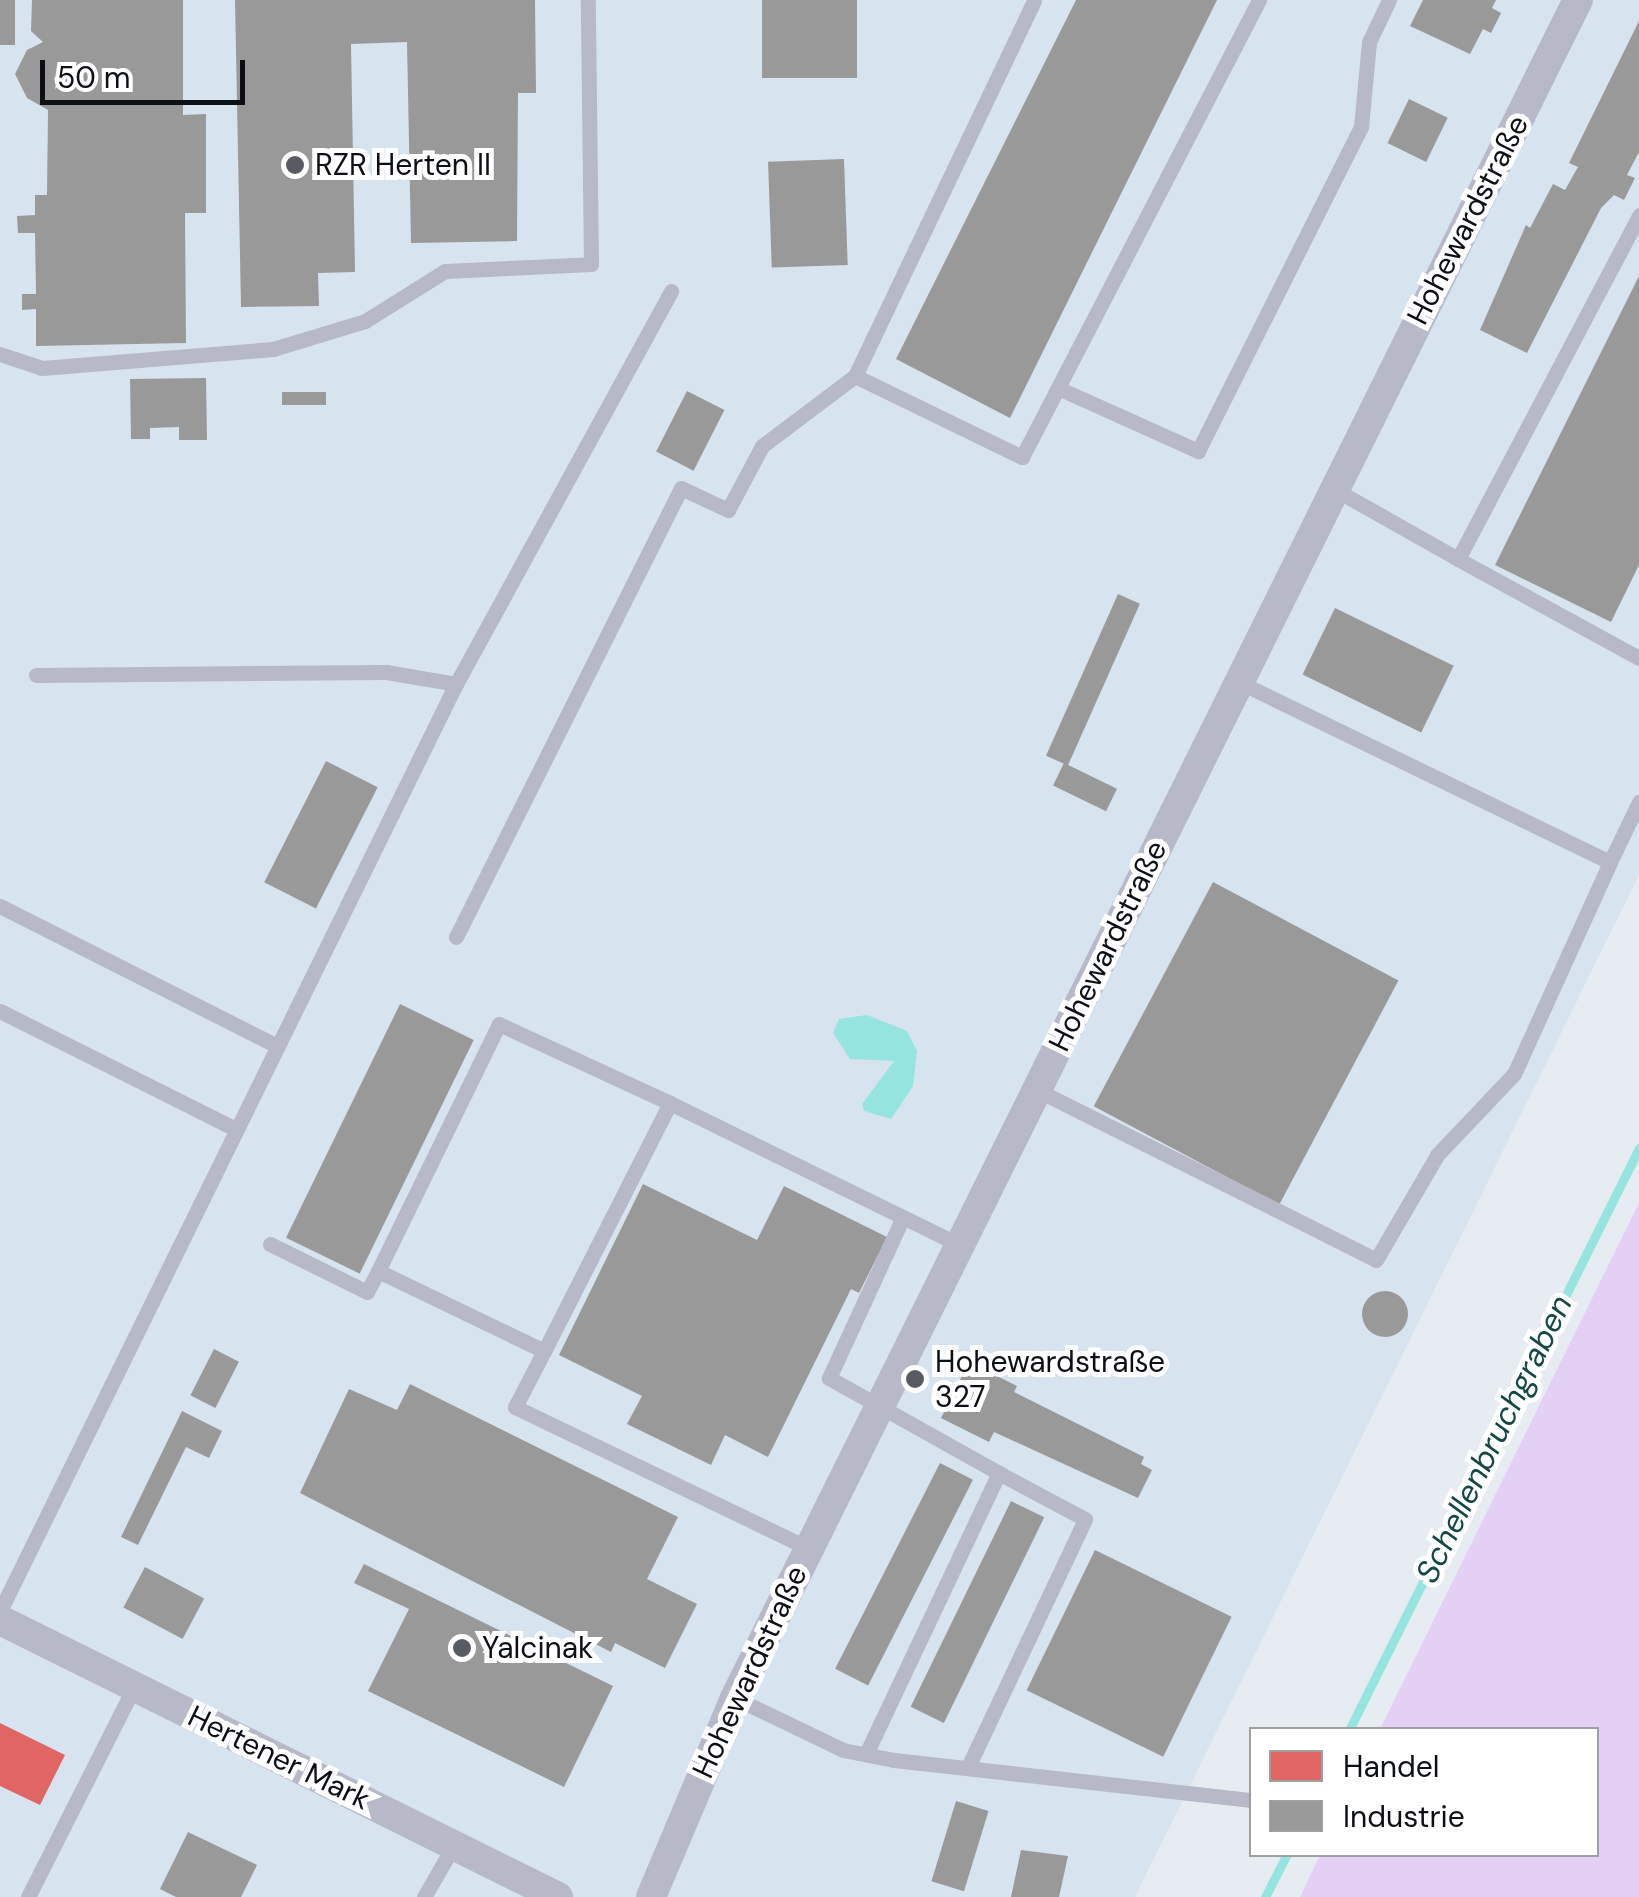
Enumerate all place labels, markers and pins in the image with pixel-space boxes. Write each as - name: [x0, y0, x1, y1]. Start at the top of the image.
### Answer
- place label: RZR Herten II: [315, 147, 491, 183]
- marker: RZR Herten II: [284, 154, 306, 176]
- place label: Hohewardstraße 327: [935, 1344, 1165, 1414]
- marker: Hohewardstraße 327: [904, 1368, 926, 1390]
- place label: Yalcinak: [482, 1630, 593, 1666]
- marker: Yalcinak: [451, 1637, 473, 1659]

